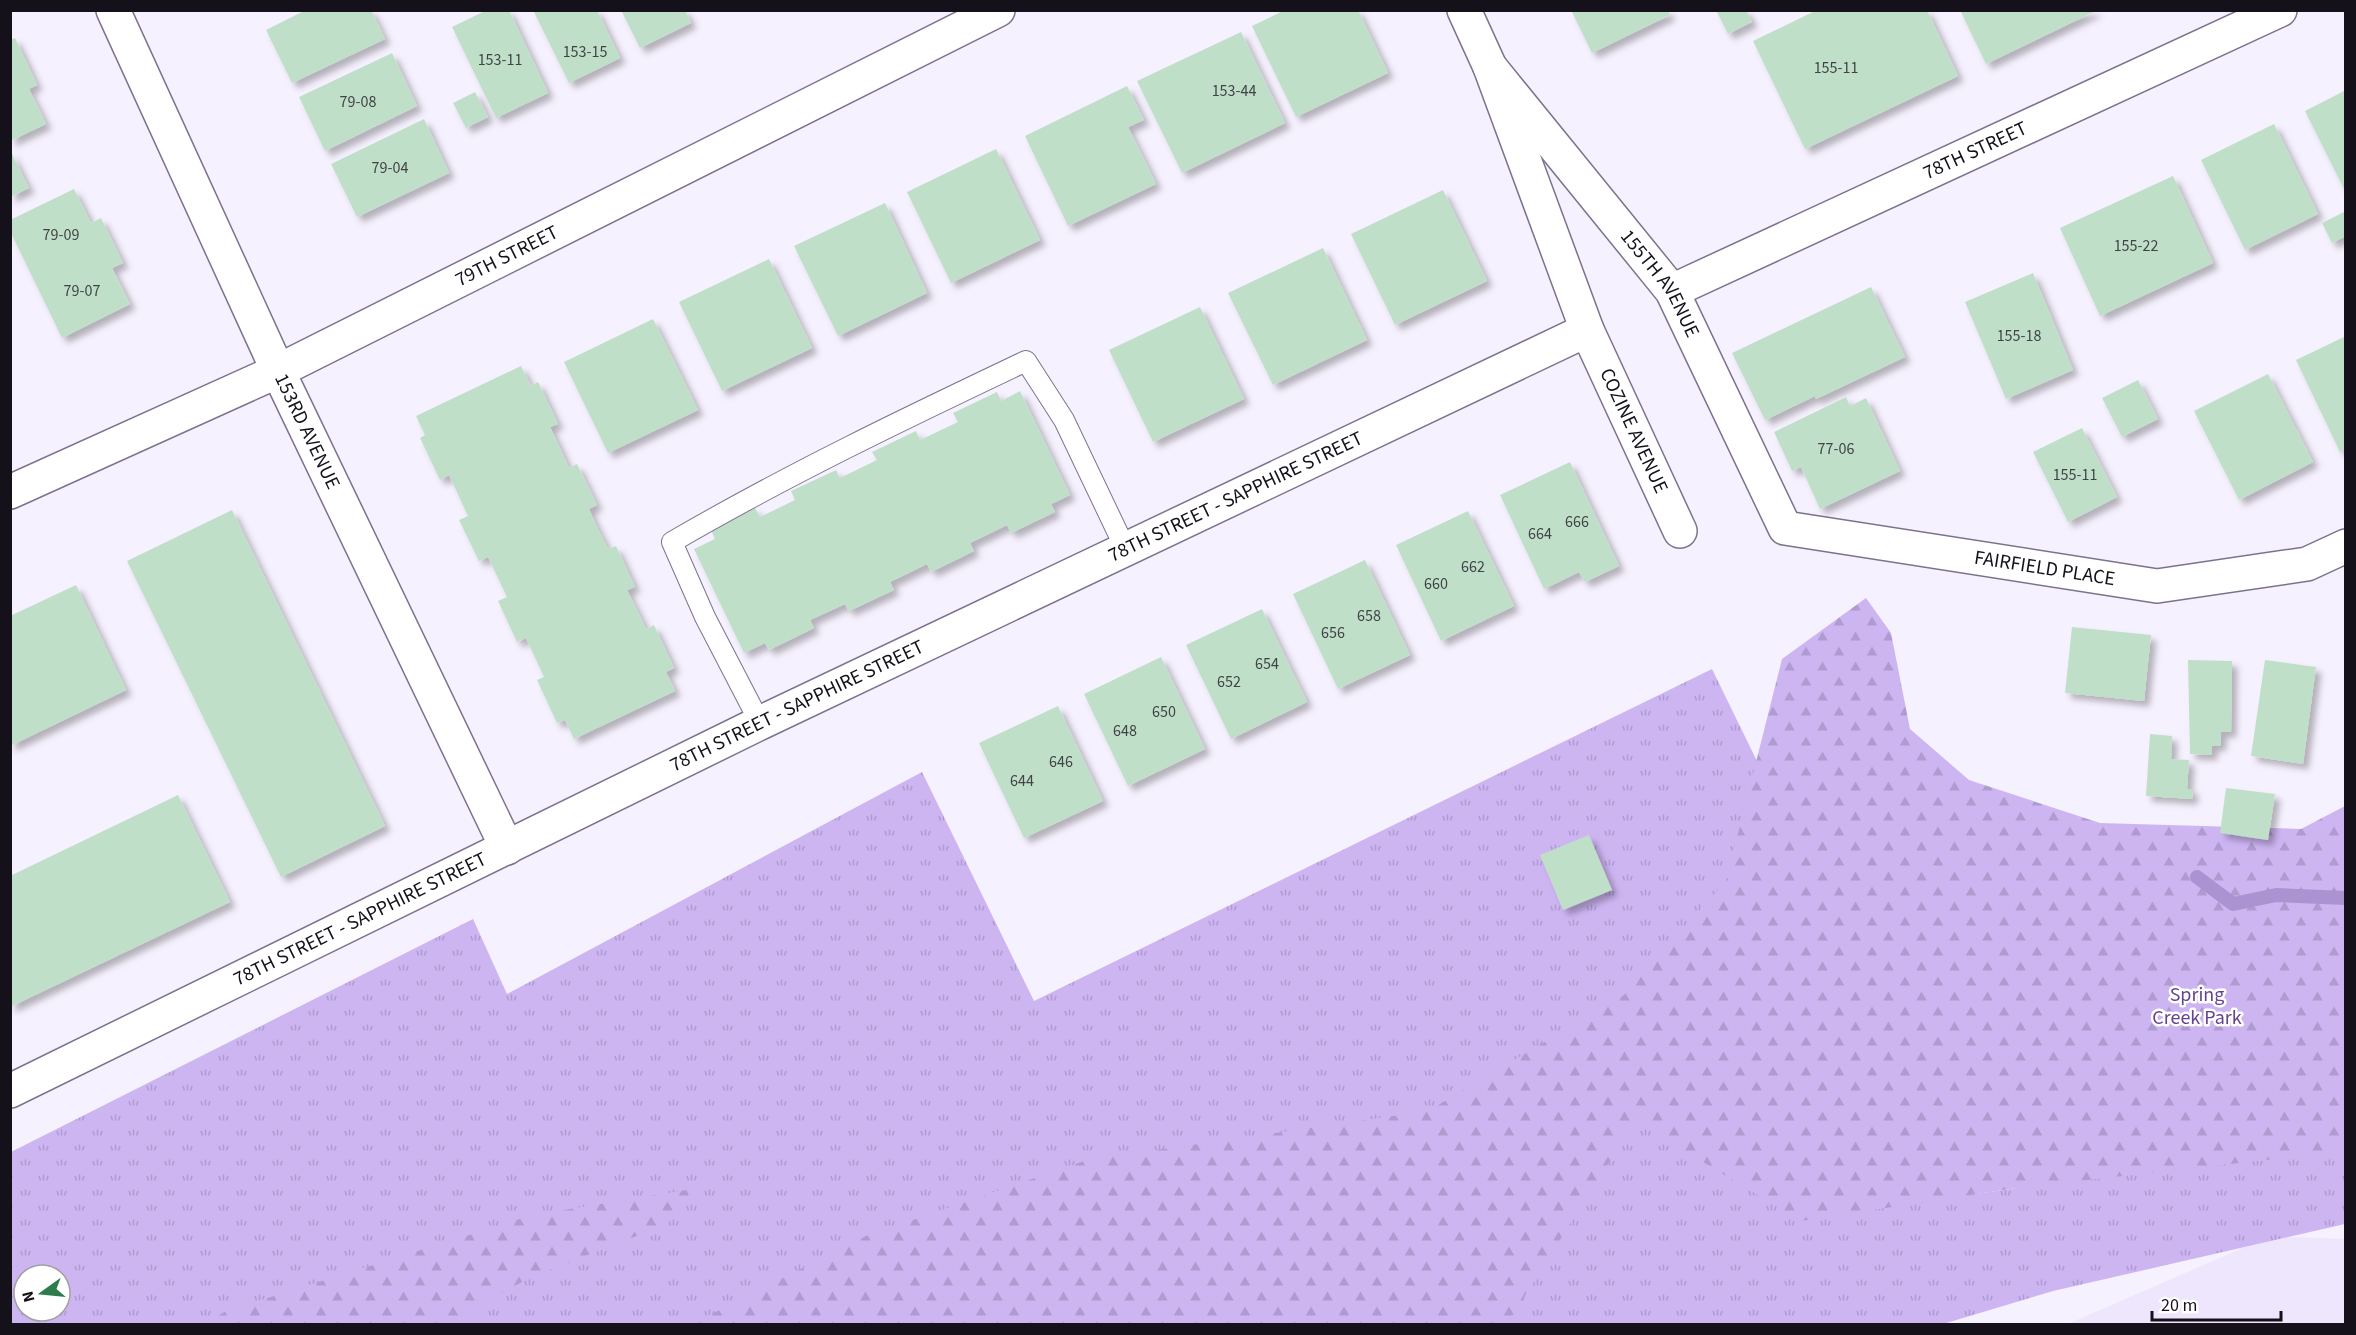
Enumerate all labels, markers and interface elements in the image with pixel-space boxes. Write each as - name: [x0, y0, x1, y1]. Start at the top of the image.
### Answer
- house number: 153-15: [563, 41, 607, 63]
- house number: 153-11: [478, 49, 522, 71]
- house number: 155-11: [1814, 57, 1858, 79]
- house number: 153-44: [1212, 80, 1256, 102]
- house number: 79-08: [340, 91, 376, 113]
- street label: 78TH STREET: [1919, 115, 2032, 187]
- house number: 79-04: [372, 157, 408, 179]
- street label: 79TH STREET: [451, 219, 563, 294]
- house number: 79-09: [43, 224, 79, 246]
- street label: 155TH AVENUE: [1614, 224, 1706, 342]
- house number: 155-22: [2114, 235, 2158, 257]
- house number: 79-07: [64, 280, 100, 302]
- house number: 155-18: [1997, 325, 2041, 347]
- street label: COZINE AVENUE: [1593, 364, 1675, 498]
- street label: 153RD AVENUE: [267, 369, 347, 494]
- street label: 78TH STREET - SAPPHIRE STREET: [1104, 424, 1368, 569]
- house number: 77-06: [1818, 438, 1854, 460]
- house number: 155-11: [2053, 464, 2097, 486]
- house number: 666: [1565, 511, 1589, 533]
- house number: 664: [1528, 523, 1552, 545]
- street label: FAIRFIELD PLACE: [1972, 544, 2117, 593]
- house number: 662: [1461, 556, 1485, 578]
- house number: 660: [1424, 573, 1448, 595]
- house number: 658: [1357, 605, 1381, 627]
- house number: 656: [1321, 622, 1345, 644]
- street label: 78TH STREET - SAPPHIRE STREET: [665, 633, 929, 779]
- house number: 654: [1255, 653, 1279, 675]
- house number: 652: [1217, 671, 1241, 693]
- house number: 650: [1152, 701, 1176, 723]
- house number: 648: [1113, 720, 1137, 742]
- house number: 646: [1049, 751, 1073, 773]
- house number: 644: [1010, 770, 1034, 792]
- street label: 78TH STREET - SAPPHIRE STREET: [229, 845, 492, 993]
- park label: Spring Creek Park: [2152, 981, 2242, 1032]
- north arrow: [12, 1263, 72, 1323]
- scale bar: [2152, 1284, 2281, 1322]
- text: N: [16, 1289, 40, 1305]
- text: 20 m: [2161, 1293, 2197, 1318]

